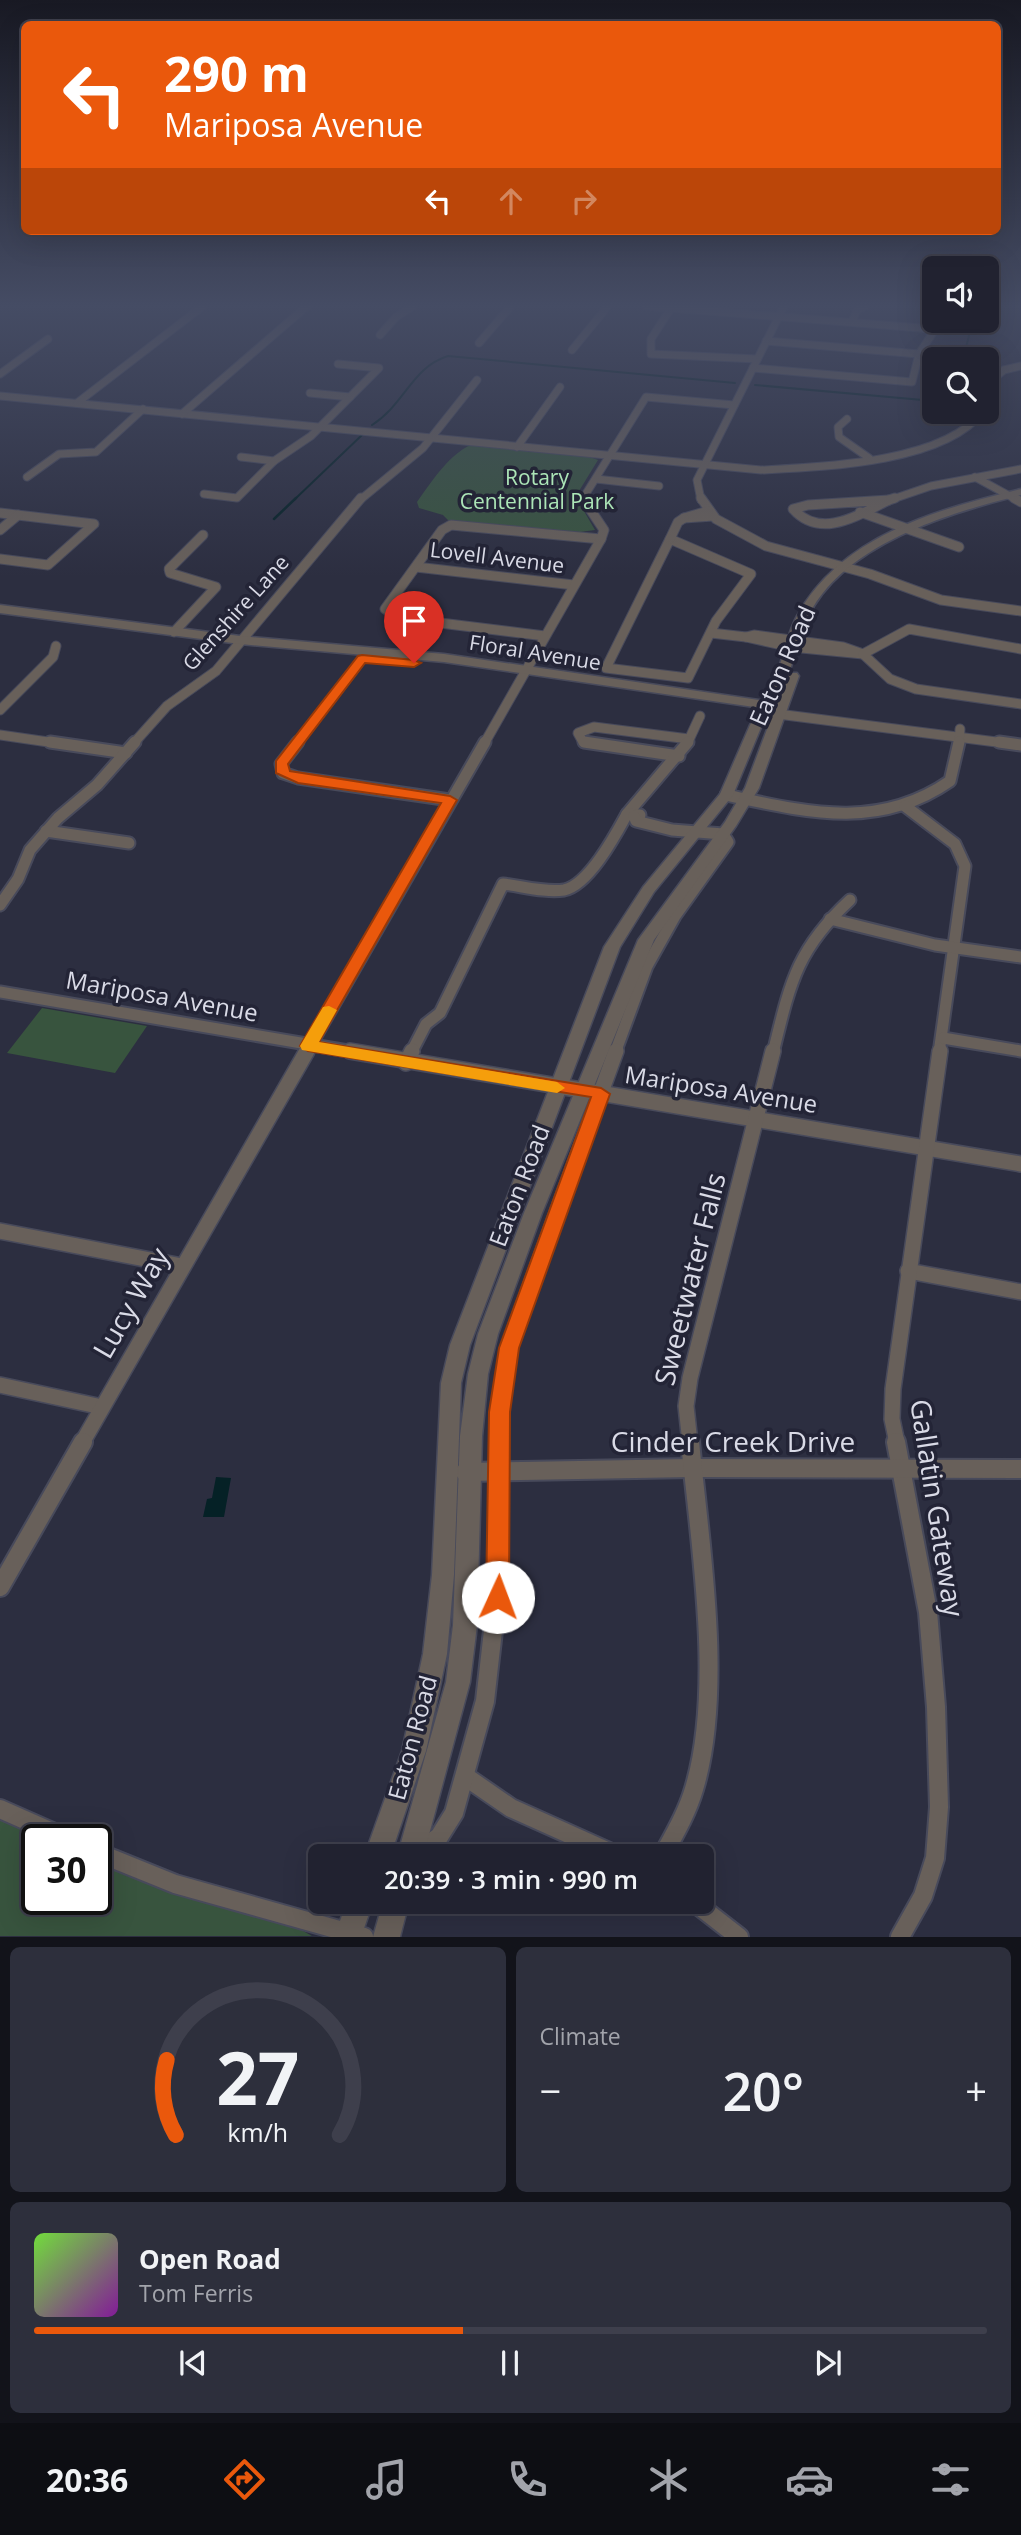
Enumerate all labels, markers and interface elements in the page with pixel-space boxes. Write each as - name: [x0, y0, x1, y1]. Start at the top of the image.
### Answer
- text: 290 m: [164, 40, 309, 106]
- icon: left: [49, 49, 140, 140]
- text: Mariposa Avenue: [164, 103, 423, 146]
- icon: left: [419, 182, 457, 220]
- icon: ahead: [492, 182, 530, 220]
- icon: right: [565, 182, 603, 220]
- map controls: [922, 256, 999, 424]
- button: sound: [922, 256, 999, 333]
- button: search: [922, 347, 999, 424]
- park label: Rotary Centennial Park: [460, 463, 614, 515]
- street label: Lovell Avenue: [428, 535, 566, 579]
- street label: Glenshire Lane: [176, 549, 295, 676]
- pin: [384, 591, 444, 663]
- street label: Eaton Road: [741, 600, 823, 731]
- icon: arrive: [395, 602, 433, 640]
- street label: Floral Avenue: [467, 628, 603, 676]
- street label: Mariposa Avenue: [64, 962, 261, 1029]
- street label: Mariposa Avenue: [623, 1057, 820, 1120]
- street label: Eaton Road: [480, 1120, 557, 1251]
- street label: Sweetwater Falls: [644, 1169, 734, 1389]
- street label: Lucy Way: [83, 1239, 178, 1365]
- street label: Gallatin Gateway: [902, 1396, 974, 1620]
- street label: Cinder Creek Drive: [611, 1422, 855, 1460]
- position arrow: [461, 1560, 535, 1634]
- street label: Eaton Road: [379, 1672, 444, 1804]
- speed limit sign: 30: [21, 1824, 112, 1915]
- text: 20:39 · 3 min · 990 m: [384, 1861, 638, 1897]
- text: Climate: [540, 2020, 621, 2052]
- text: 27: [216, 2028, 299, 2127]
- text: 20°: [722, 2055, 804, 2126]
- text: −: [540, 2064, 561, 2116]
- text: +: [965, 2064, 987, 2116]
- text: km/h: [227, 2115, 288, 2149]
- text: Open Road: [139, 2241, 281, 2277]
- text: Tom Ferris: [139, 2277, 253, 2309]
- icon: previous: [174, 2344, 212, 2382]
- icon: pause: [491, 2344, 529, 2382]
- icon: next: [809, 2344, 847, 2382]
- icon: directions: [220, 2455, 269, 2504]
- icon: music: [362, 2455, 411, 2504]
- icon: phone: [503, 2455, 552, 2504]
- icon: climate: [644, 2455, 693, 2504]
- icon: car: [785, 2455, 834, 2504]
- icon: filters: [926, 2455, 975, 2504]
- text: 20:36: [46, 2458, 128, 2501]

